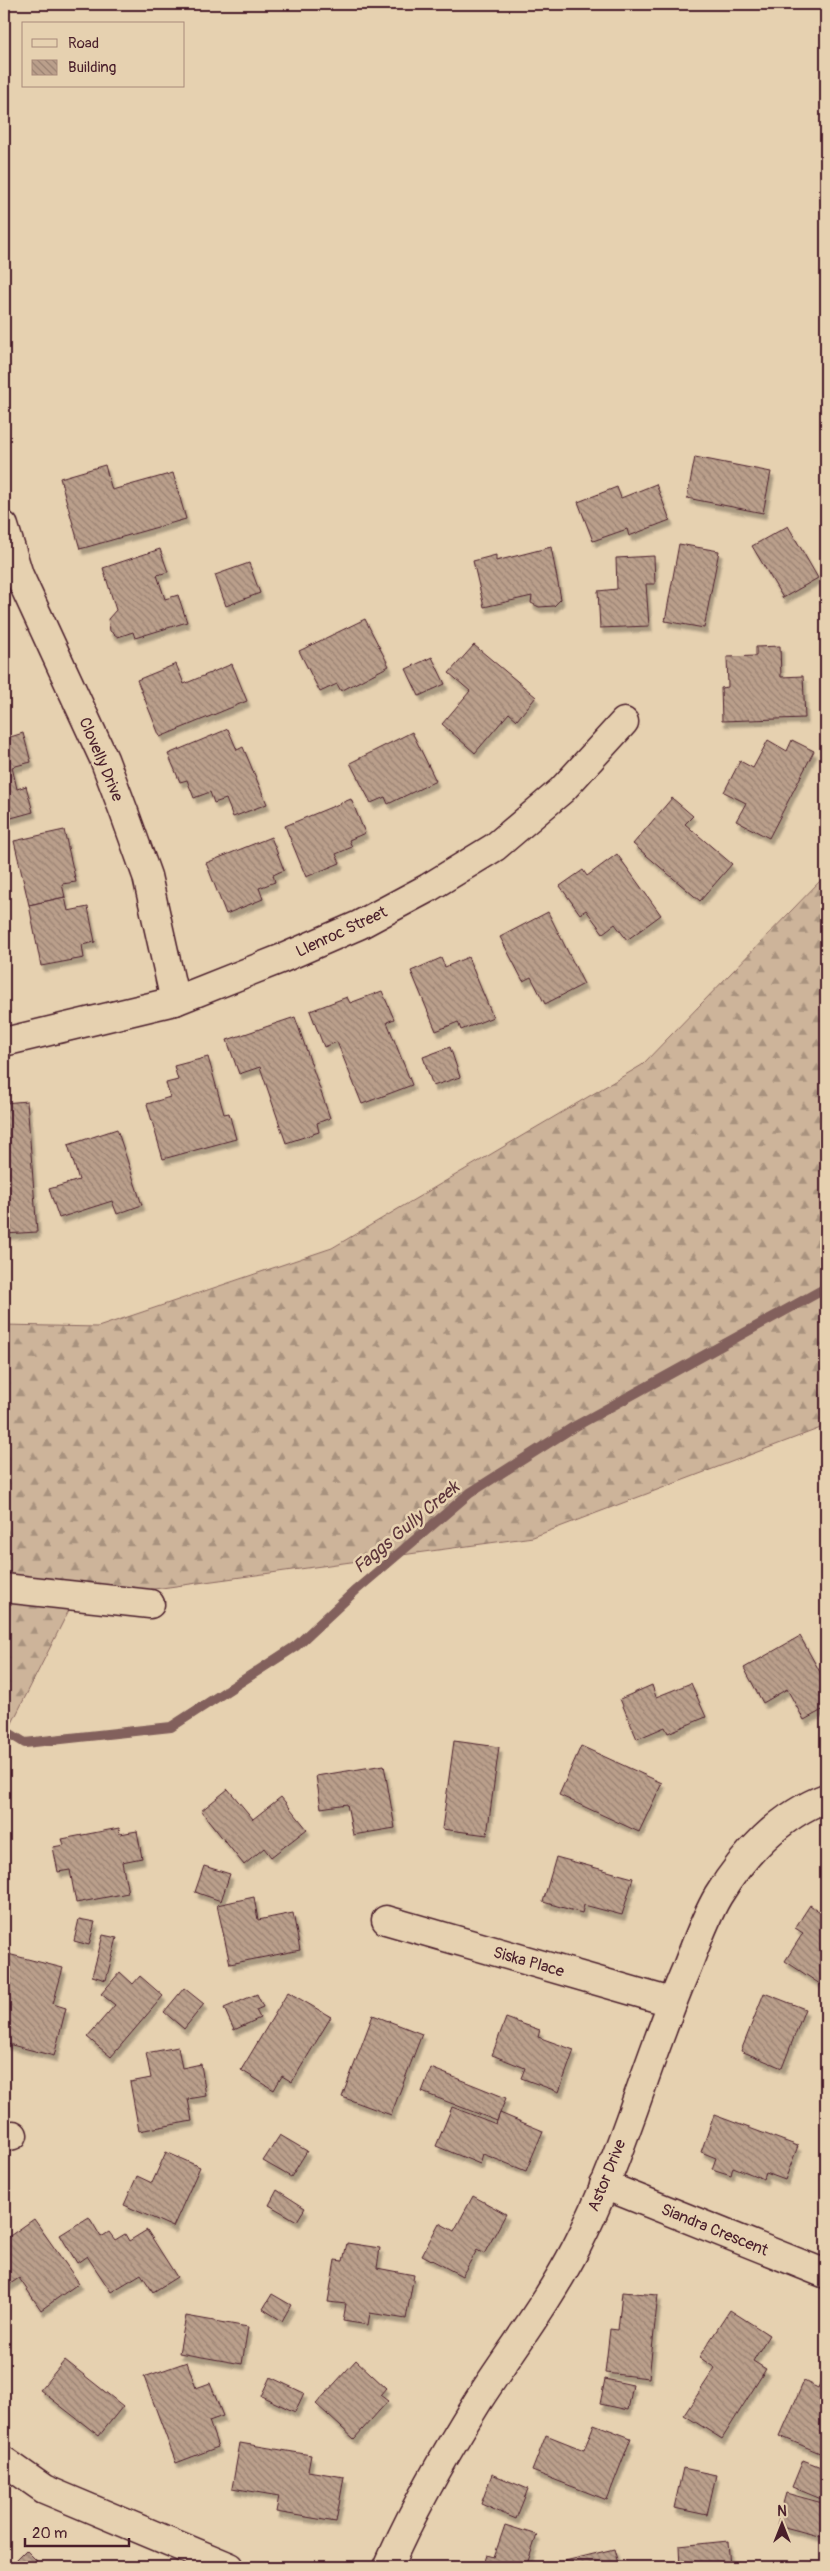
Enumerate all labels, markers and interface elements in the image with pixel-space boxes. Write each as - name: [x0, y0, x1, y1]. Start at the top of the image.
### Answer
- legend: [22, 22, 185, 88]
- text: Road: [68, 34, 99, 53]
- text: Building: [68, 58, 116, 77]
- street label: Clovelly Drive: [74, 714, 128, 805]
- street label: Llenroc Street: [293, 902, 391, 962]
- water label: Faggs Gully Creek: [348, 1475, 465, 1579]
- street label: Siska Place: [491, 1942, 567, 1982]
- street label: Astor Drive: [583, 2136, 630, 2214]
- street label: Siandra Crescent: [658, 2199, 772, 2261]
- north arrow: [758, 2498, 808, 2548]
- text: N: [777, 2503, 787, 2520]
- scale bar: [25, 2516, 129, 2548]
- text: 20 m: [32, 2524, 67, 2543]

